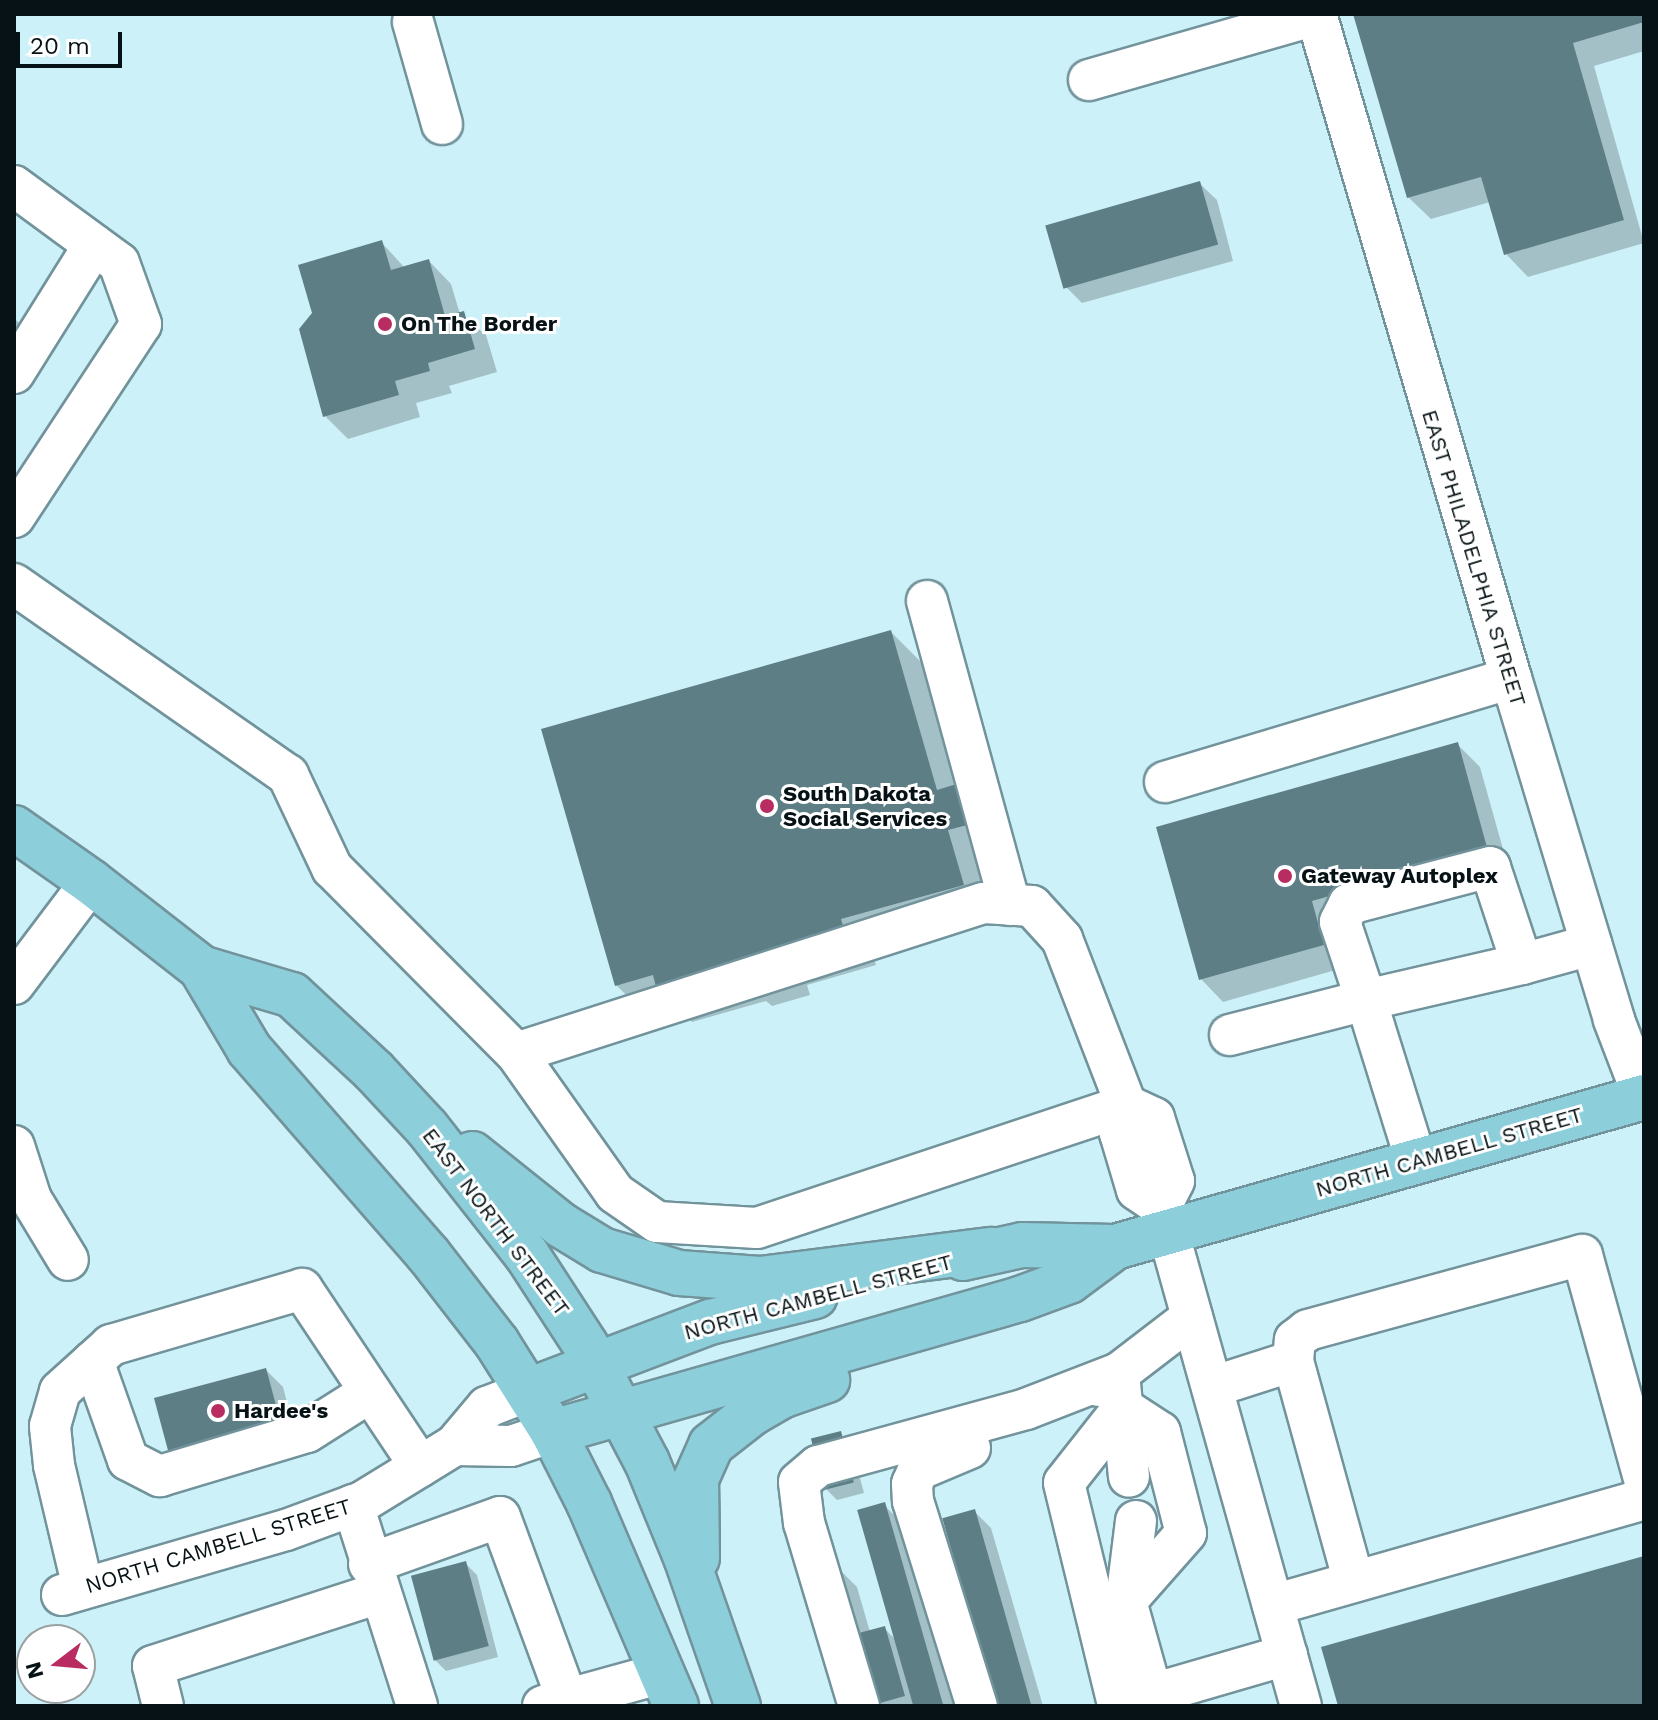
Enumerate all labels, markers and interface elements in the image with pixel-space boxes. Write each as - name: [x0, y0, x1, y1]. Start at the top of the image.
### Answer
- scale bar: [20, 16, 126, 66]
- text: 20 m: [30, 32, 90, 60]
- place label: On The Border: [401, 311, 557, 337]
- marker: On The Border: [376, 315, 394, 333]
- street label: EAST PHILADELPHIA STREET: [1416, 406, 1532, 710]
- place label: South Dakota Social Services: [783, 780, 948, 832]
- marker: South Dakota Social Services: [758, 797, 776, 815]
- place label: Gateway Autoplex: [1301, 863, 1499, 889]
- marker: Gateway Autoplex: [1276, 867, 1294, 885]
- street label: NORTH CAMBELL STREET: [1312, 1101, 1586, 1203]
- street label: EAST NORTH STREET: [417, 1123, 575, 1321]
- street label: NORTH CAMBELL STREET: [681, 1248, 955, 1346]
- place label: Hardee's: [234, 1398, 328, 1424]
- marker: Hardee's: [209, 1402, 227, 1420]
- street label: NORTH CAMBELL STREET: [82, 1493, 354, 1599]
- north arrow: [16, 1624, 96, 1704]
- text: N: [20, 1659, 49, 1681]

